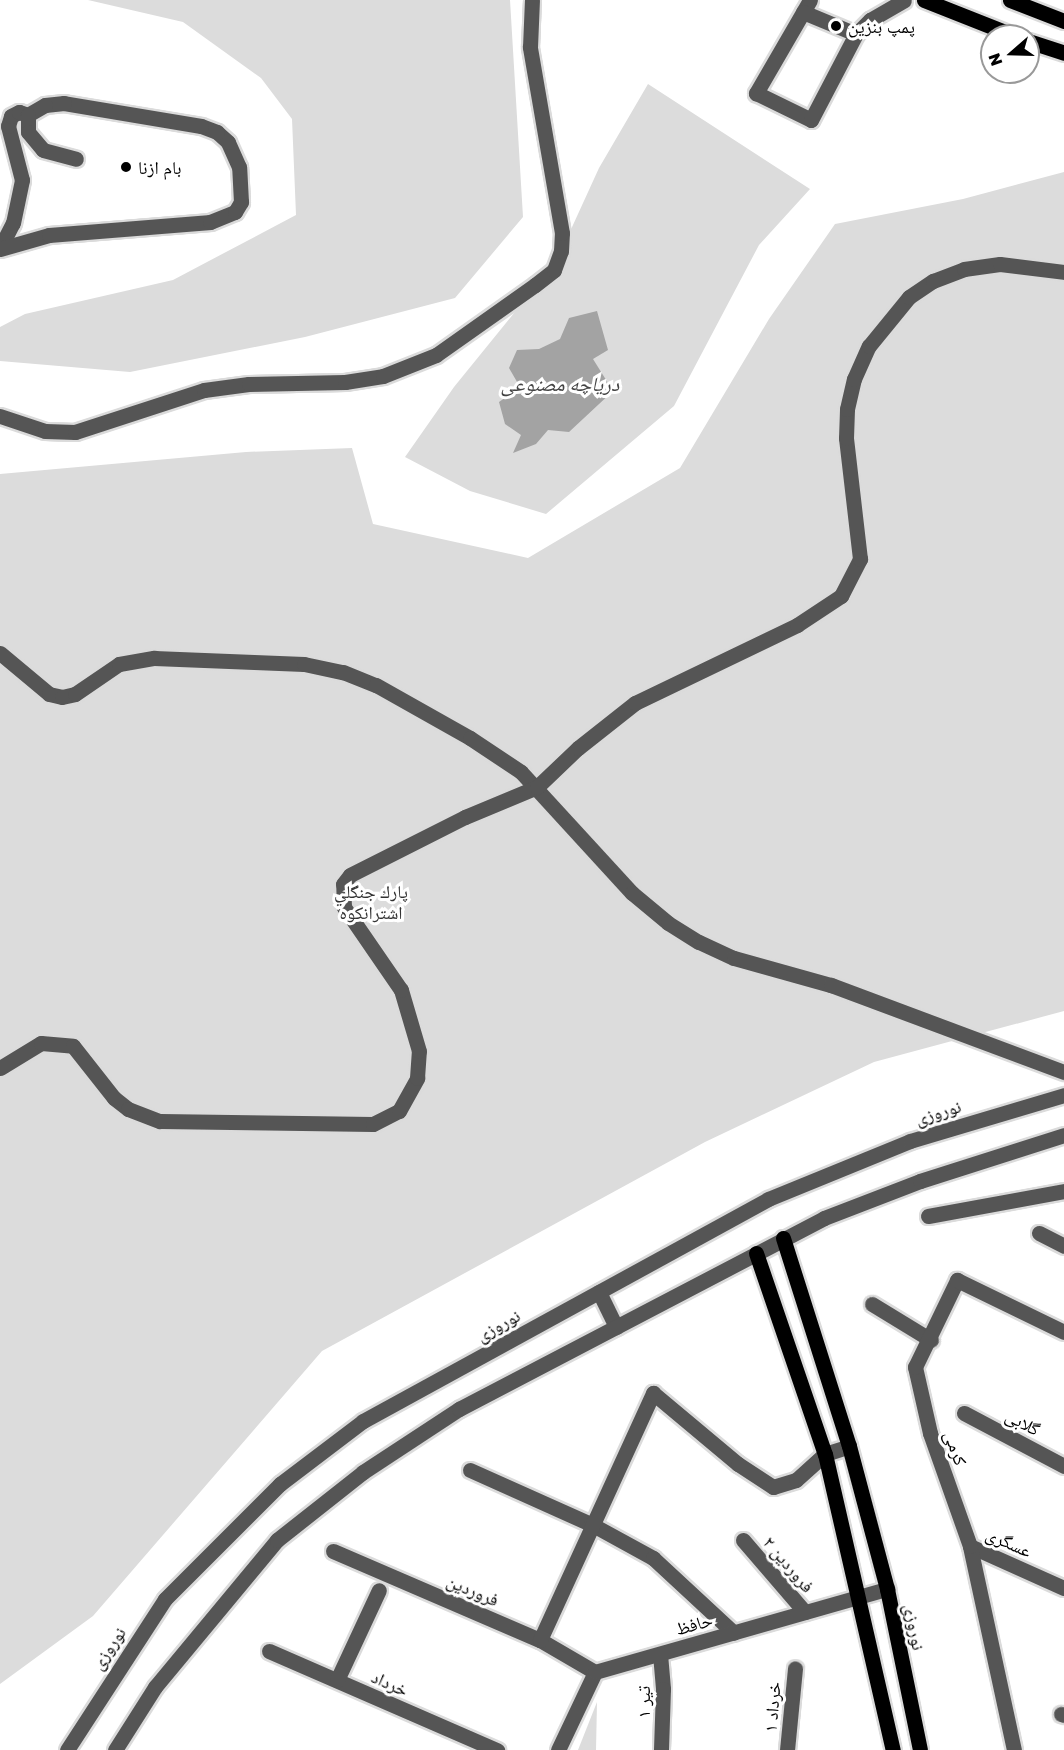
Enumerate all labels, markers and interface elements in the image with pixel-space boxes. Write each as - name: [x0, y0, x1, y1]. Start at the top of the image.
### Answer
- place label: پمپ بنزین: [848, 15, 915, 37]
- marker: پمپ بنزین: [829, 19, 843, 33]
- north arrow: [980, 24, 1040, 84]
- text: N: [983, 50, 1006, 69]
- place label: بام ازنا: [138, 156, 182, 178]
- marker: بام ازنا: [119, 160, 133, 174]
- water label: دریاچه مصنوعی: [501, 371, 619, 395]
- park label: پارك جنگلي اشترانكوه: [334, 881, 408, 924]
- street label: نوروزی: [912, 1095, 964, 1129]
- street label: نوروزی: [472, 1304, 524, 1346]
- street label: گلابی: [1002, 1404, 1044, 1440]
- street label: کرمی: [940, 1428, 972, 1468]
- street label: عسگری: [983, 1522, 1035, 1562]
- street label: فروردین ۲: [759, 1531, 819, 1597]
- street label: فروردین: [444, 1569, 502, 1611]
- street label: نوروزی: [900, 1602, 930, 1652]
- street label: حافظ: [673, 1608, 715, 1640]
- street label: نوروزی: [86, 1623, 130, 1673]
- street label: خرداد: [368, 1665, 412, 1701]
- street label: خرداد ۱: [759, 1681, 785, 1733]
- street label: تیر ۱: [632, 1686, 654, 1718]

